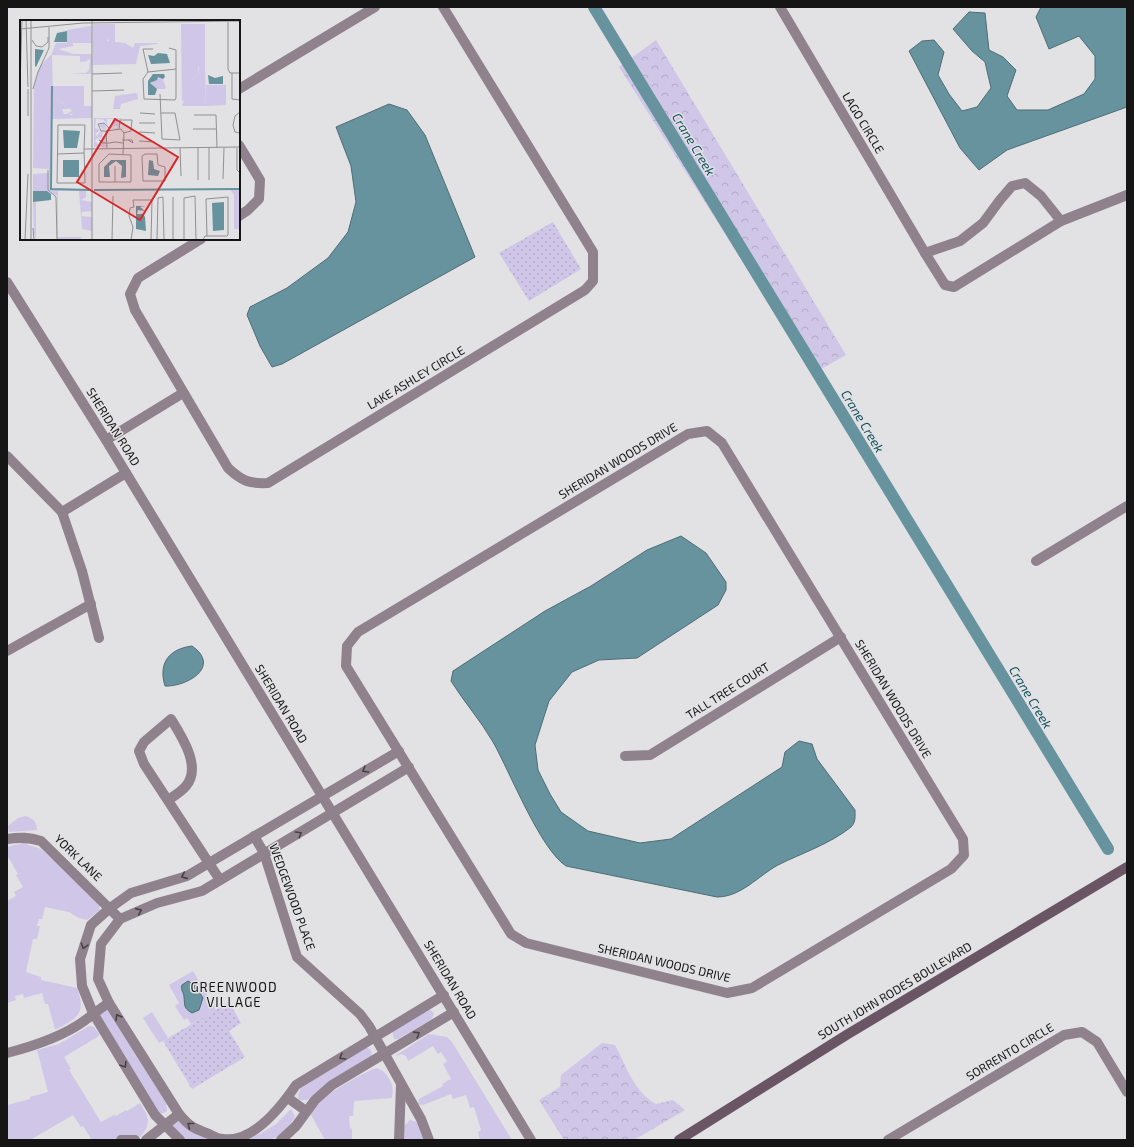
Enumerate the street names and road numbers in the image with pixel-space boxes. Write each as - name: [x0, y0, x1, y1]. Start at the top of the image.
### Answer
- street label: LAGO CIRCLE: [840, 89, 888, 156]
- street label: LAKE ASHLEY CIRCLE: [364, 342, 467, 412]
- street label: SHERIDAN ROAD: [84, 385, 143, 468]
- street label: SHERIDAN WOODS DRIVE: [556, 419, 680, 501]
- street label: SHERIDAN WOODS DRIVE: [853, 637, 935, 761]
- street label: TALL TREE COURT: [683, 659, 772, 721]
- street label: SHERIDAN ROAD: [253, 662, 311, 745]
- street label: YORK LANE: [52, 831, 106, 884]
- street label: WEDGEWOOD PLACE: [267, 841, 319, 952]
- street label: SHERIDAN ROAD: [422, 938, 480, 1021]
- street label: SOUTH JOHN RODES BOULEVARD: [815, 939, 974, 1042]
- street label: SHERIDAN WOODS DRIVE: [597, 940, 732, 984]
- street label: SORRENTO CIRCLE: [963, 1019, 1056, 1083]

